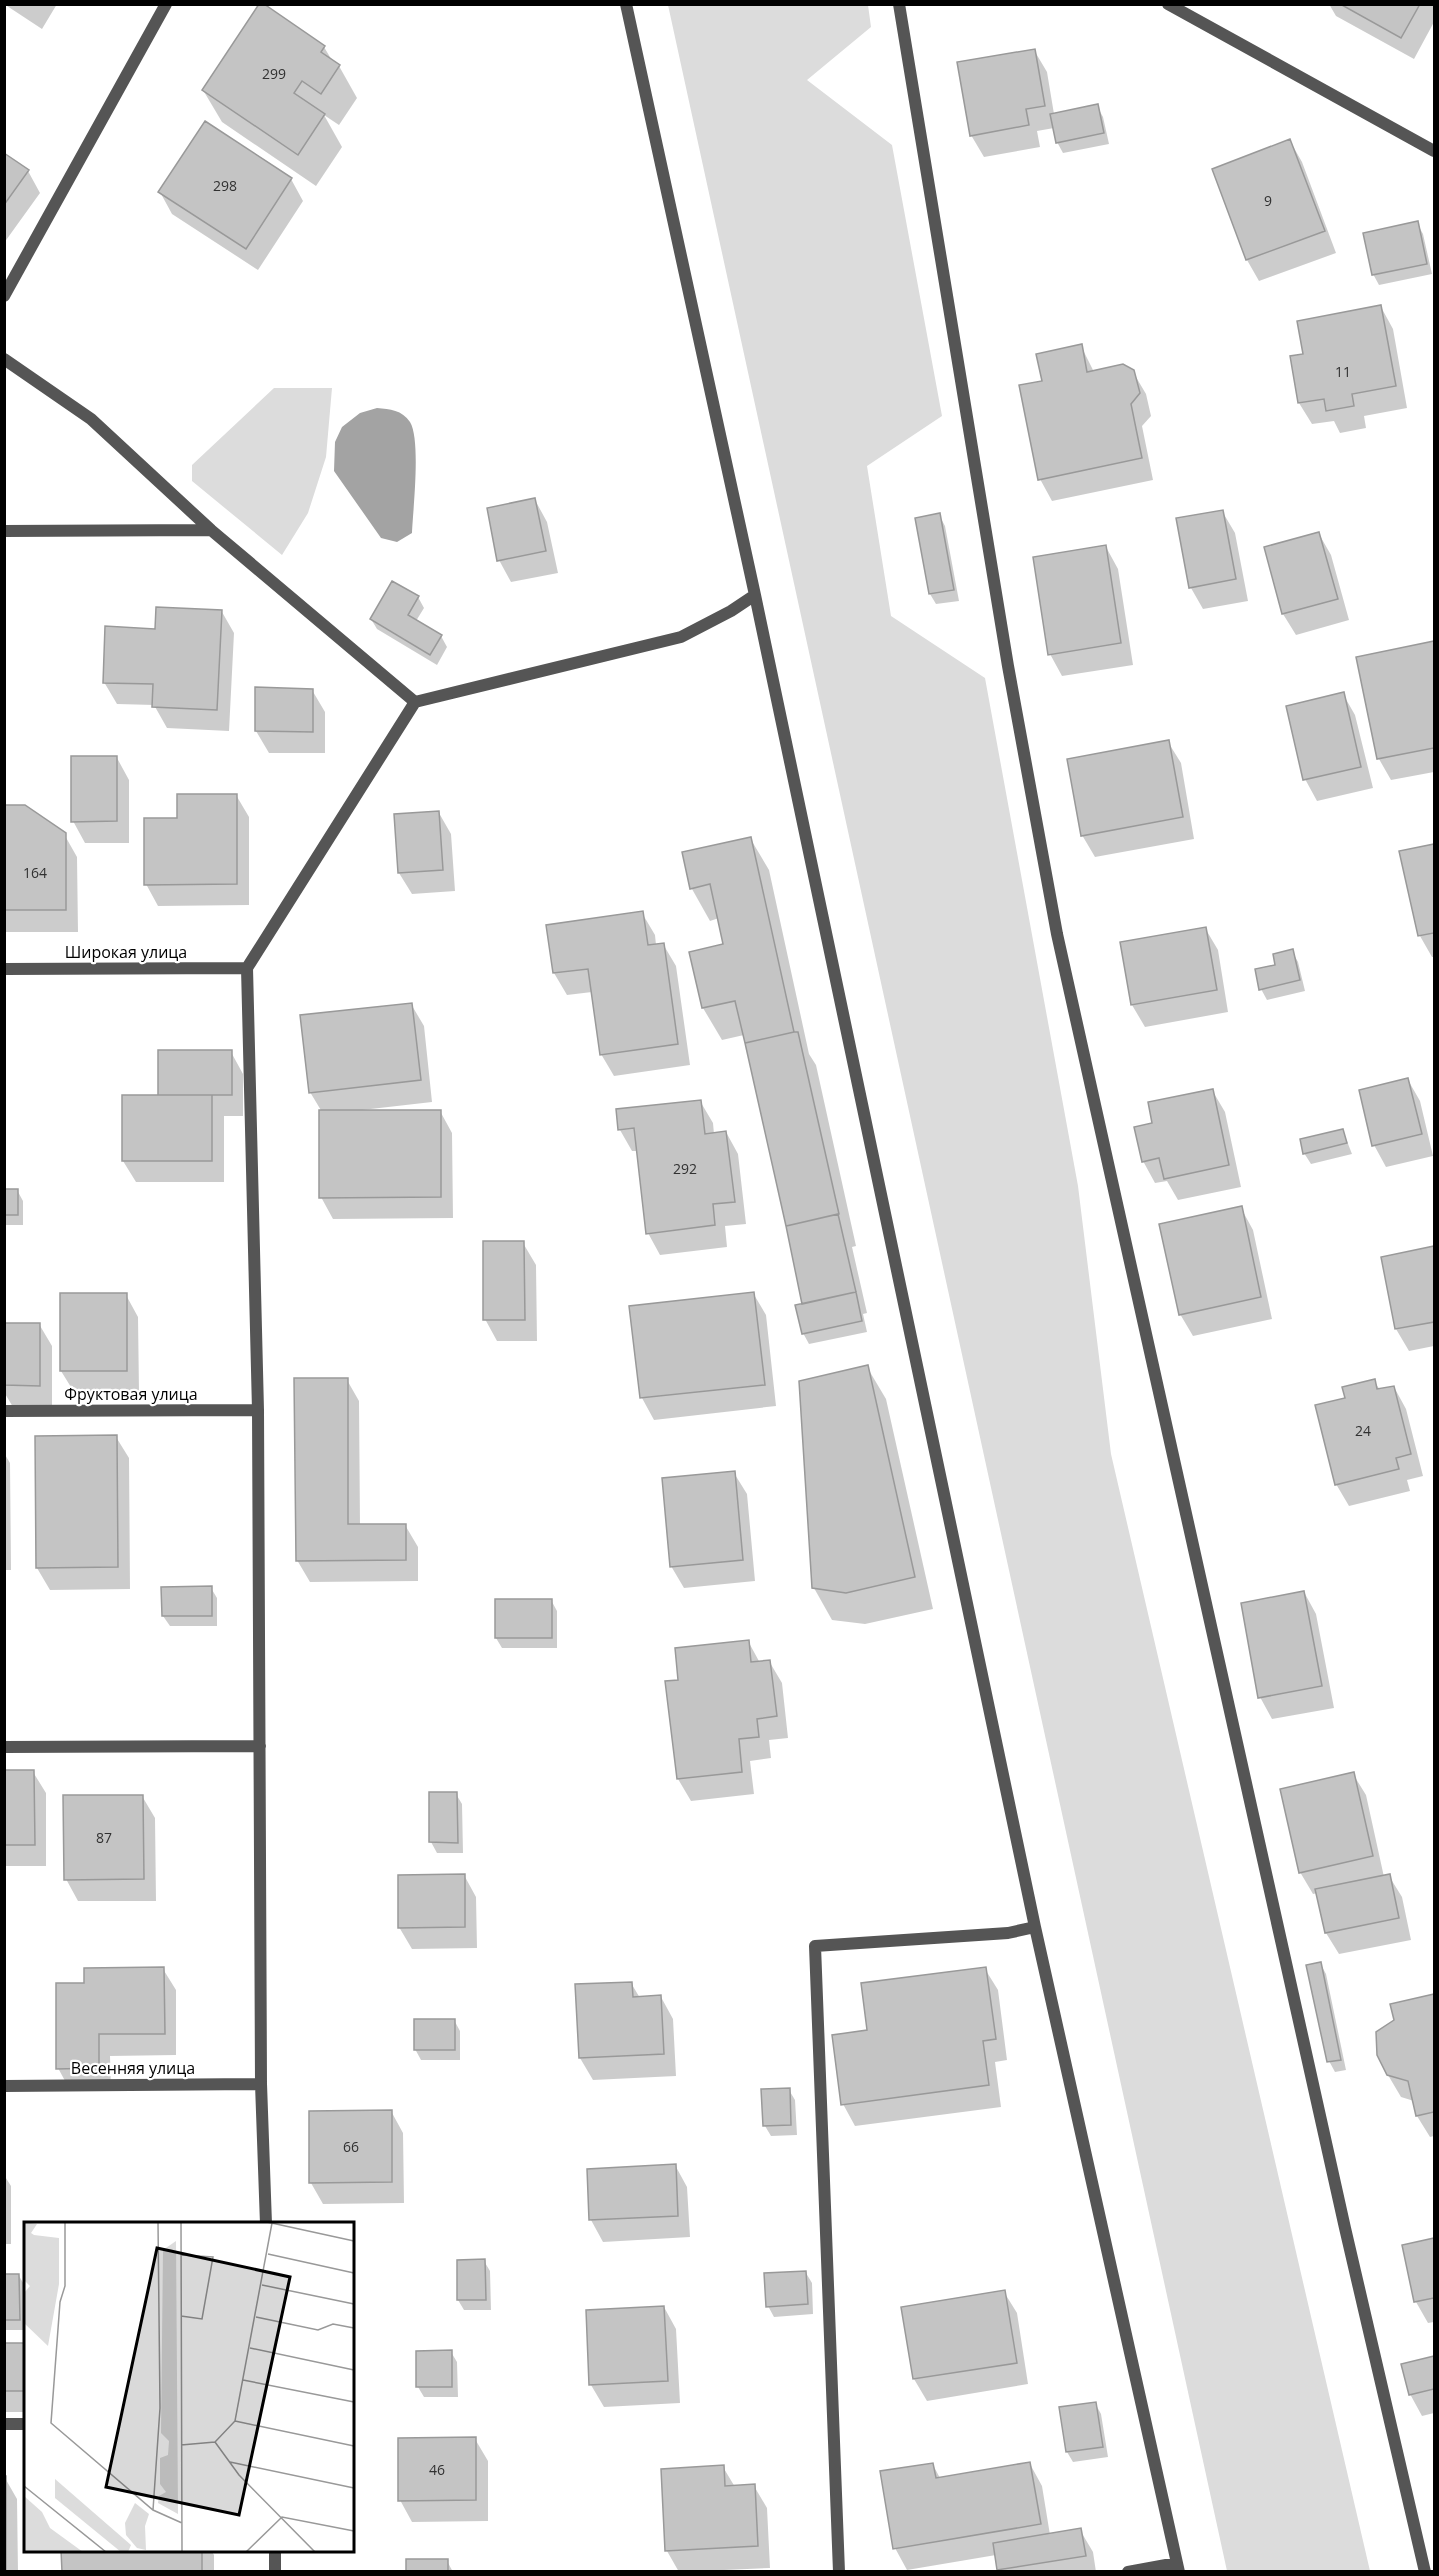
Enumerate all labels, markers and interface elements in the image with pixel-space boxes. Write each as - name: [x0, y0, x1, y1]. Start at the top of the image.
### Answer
- house number: 299: [262, 64, 286, 83]
- house number: 298: [213, 176, 237, 195]
- house number: 9: [1264, 191, 1272, 210]
- house number: 11: [1335, 362, 1351, 381]
- house number: 164: [23, 863, 47, 882]
- street label: Широкая улица: [65, 941, 187, 963]
- house number: 292: [673, 1159, 697, 1178]
- street label: Фруктовая улица: [64, 1383, 198, 1405]
- house number: 24: [1355, 1421, 1371, 1440]
- house number: 87: [96, 1828, 112, 1847]
- street label: Весенняя улица: [71, 2057, 195, 2079]
- house number: 66: [343, 2137, 359, 2156]
- inset map: [24, 2222, 354, 2552]
- house number: 46: [429, 2460, 445, 2479]

